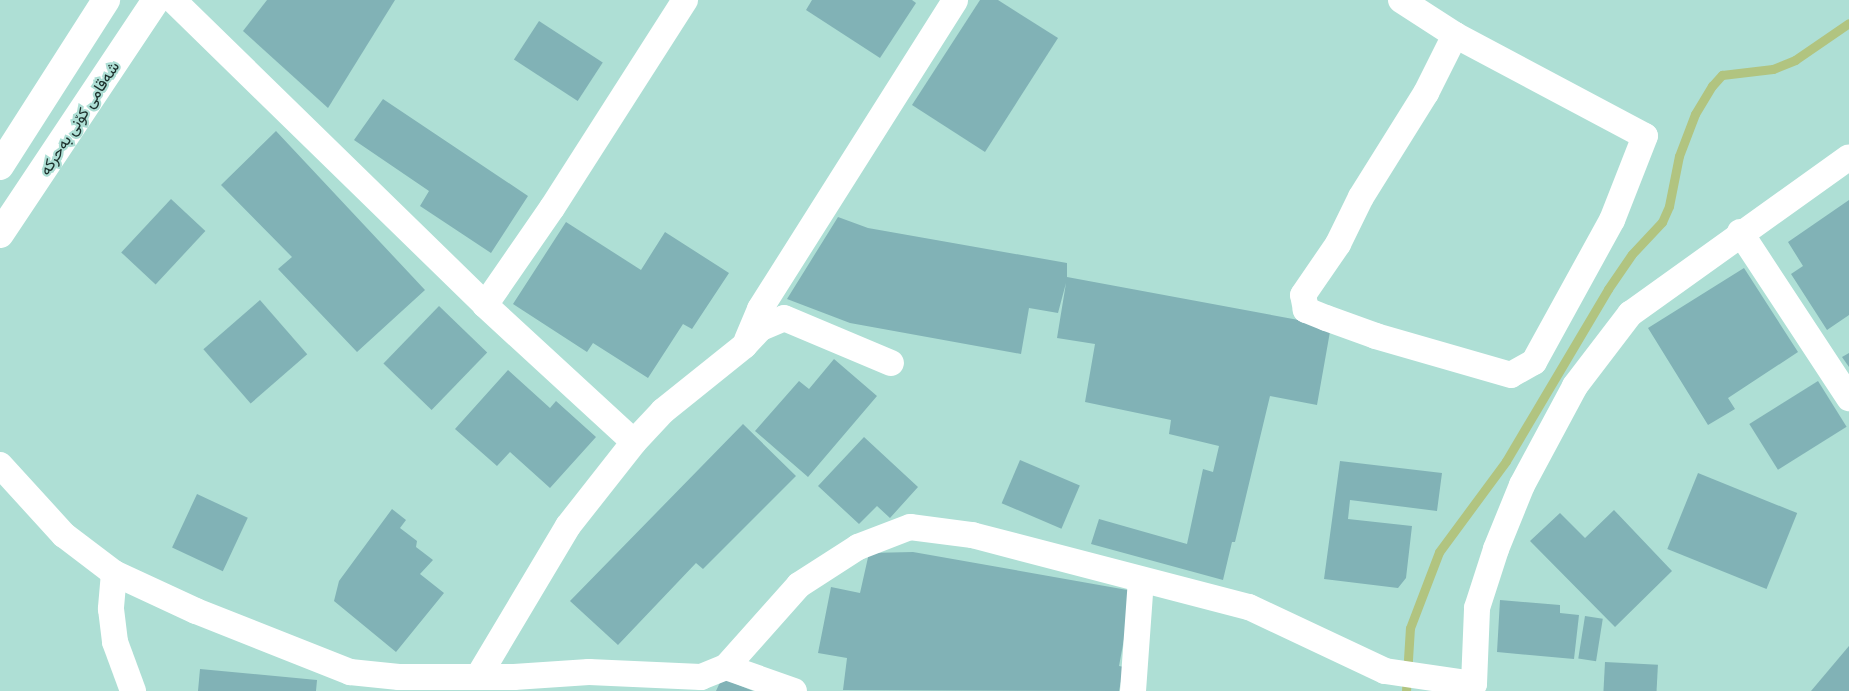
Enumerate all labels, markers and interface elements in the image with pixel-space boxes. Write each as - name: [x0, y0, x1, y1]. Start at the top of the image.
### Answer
- street label: شەقامی کۆنی بەحرکە: [35, 58, 123, 178]

